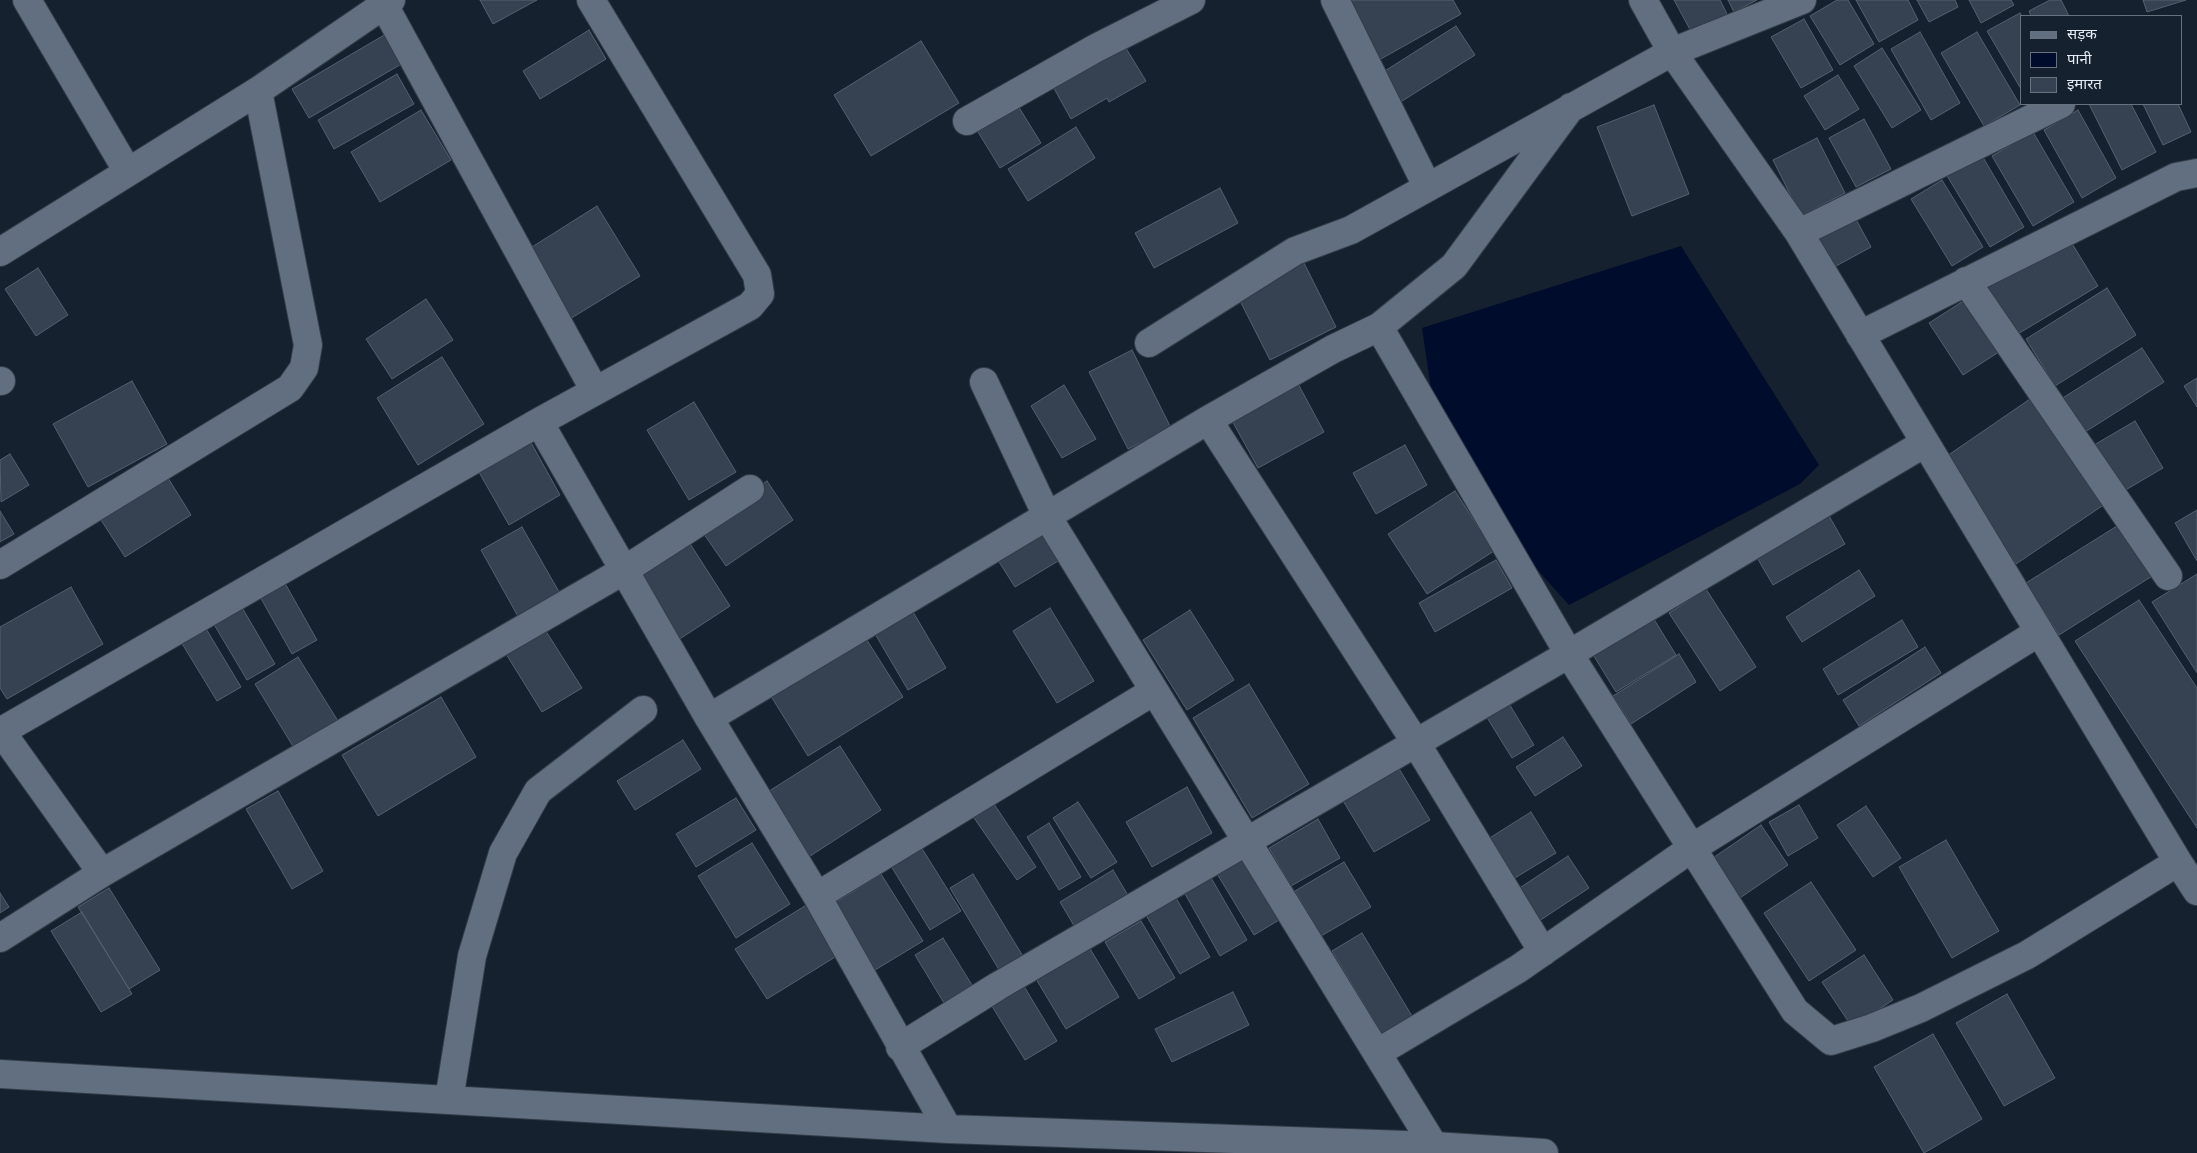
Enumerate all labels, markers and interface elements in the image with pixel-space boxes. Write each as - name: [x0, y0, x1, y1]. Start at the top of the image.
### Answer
- legend: [2020, 15, 2182, 105]
- text: सड़क: [2067, 25, 2097, 43]
- text: पानी: [2067, 50, 2092, 68]
- text: इमारत: [2067, 75, 2102, 93]

